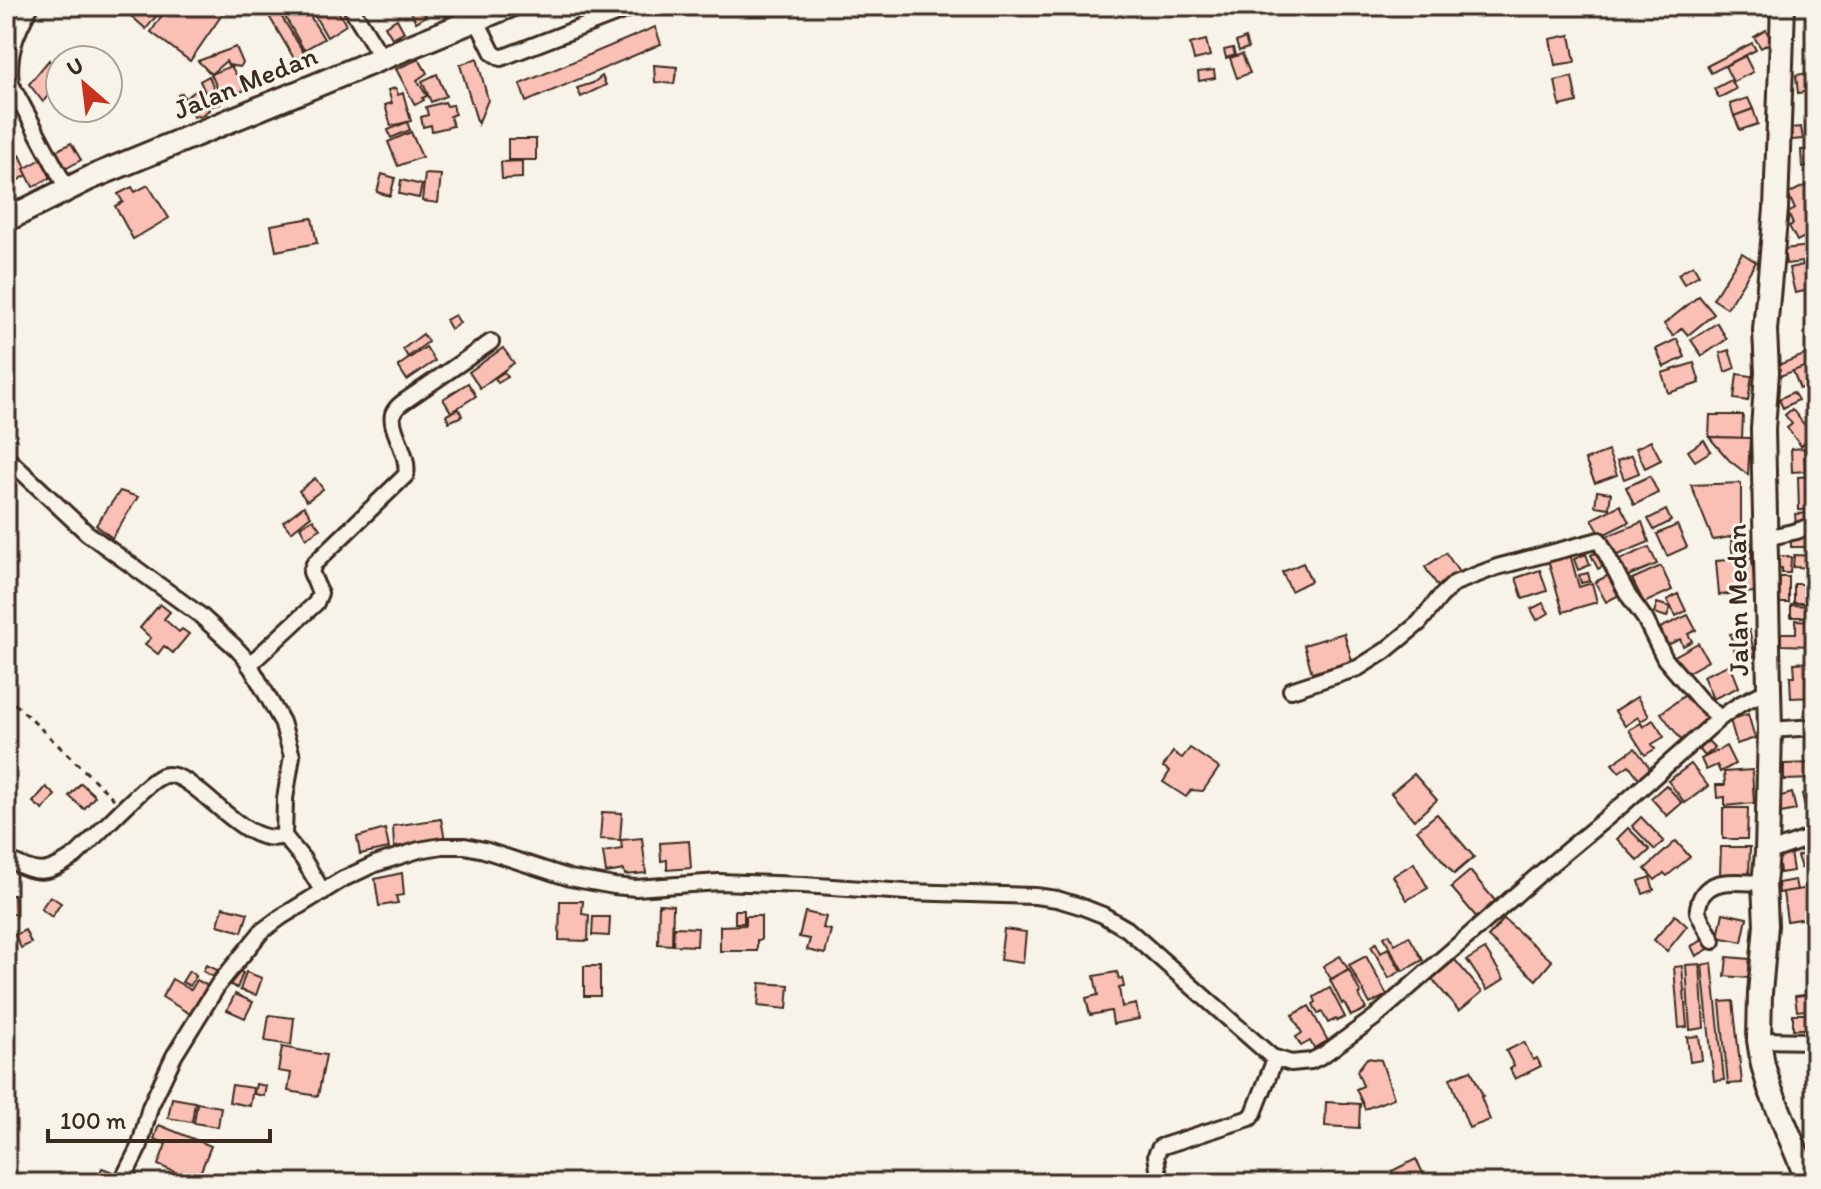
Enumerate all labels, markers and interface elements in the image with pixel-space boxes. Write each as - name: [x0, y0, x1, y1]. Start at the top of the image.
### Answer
- street label: Jalan Medan: [168, 38, 322, 126]
- north arrow: [44, 44, 124, 124]
- text: U: [62, 51, 88, 82]
- street label: Jalan Medan: [1719, 523, 1755, 676]
- scale bar: [48, 1093, 270, 1143]
- text: 100 m: [60, 1106, 126, 1135]

